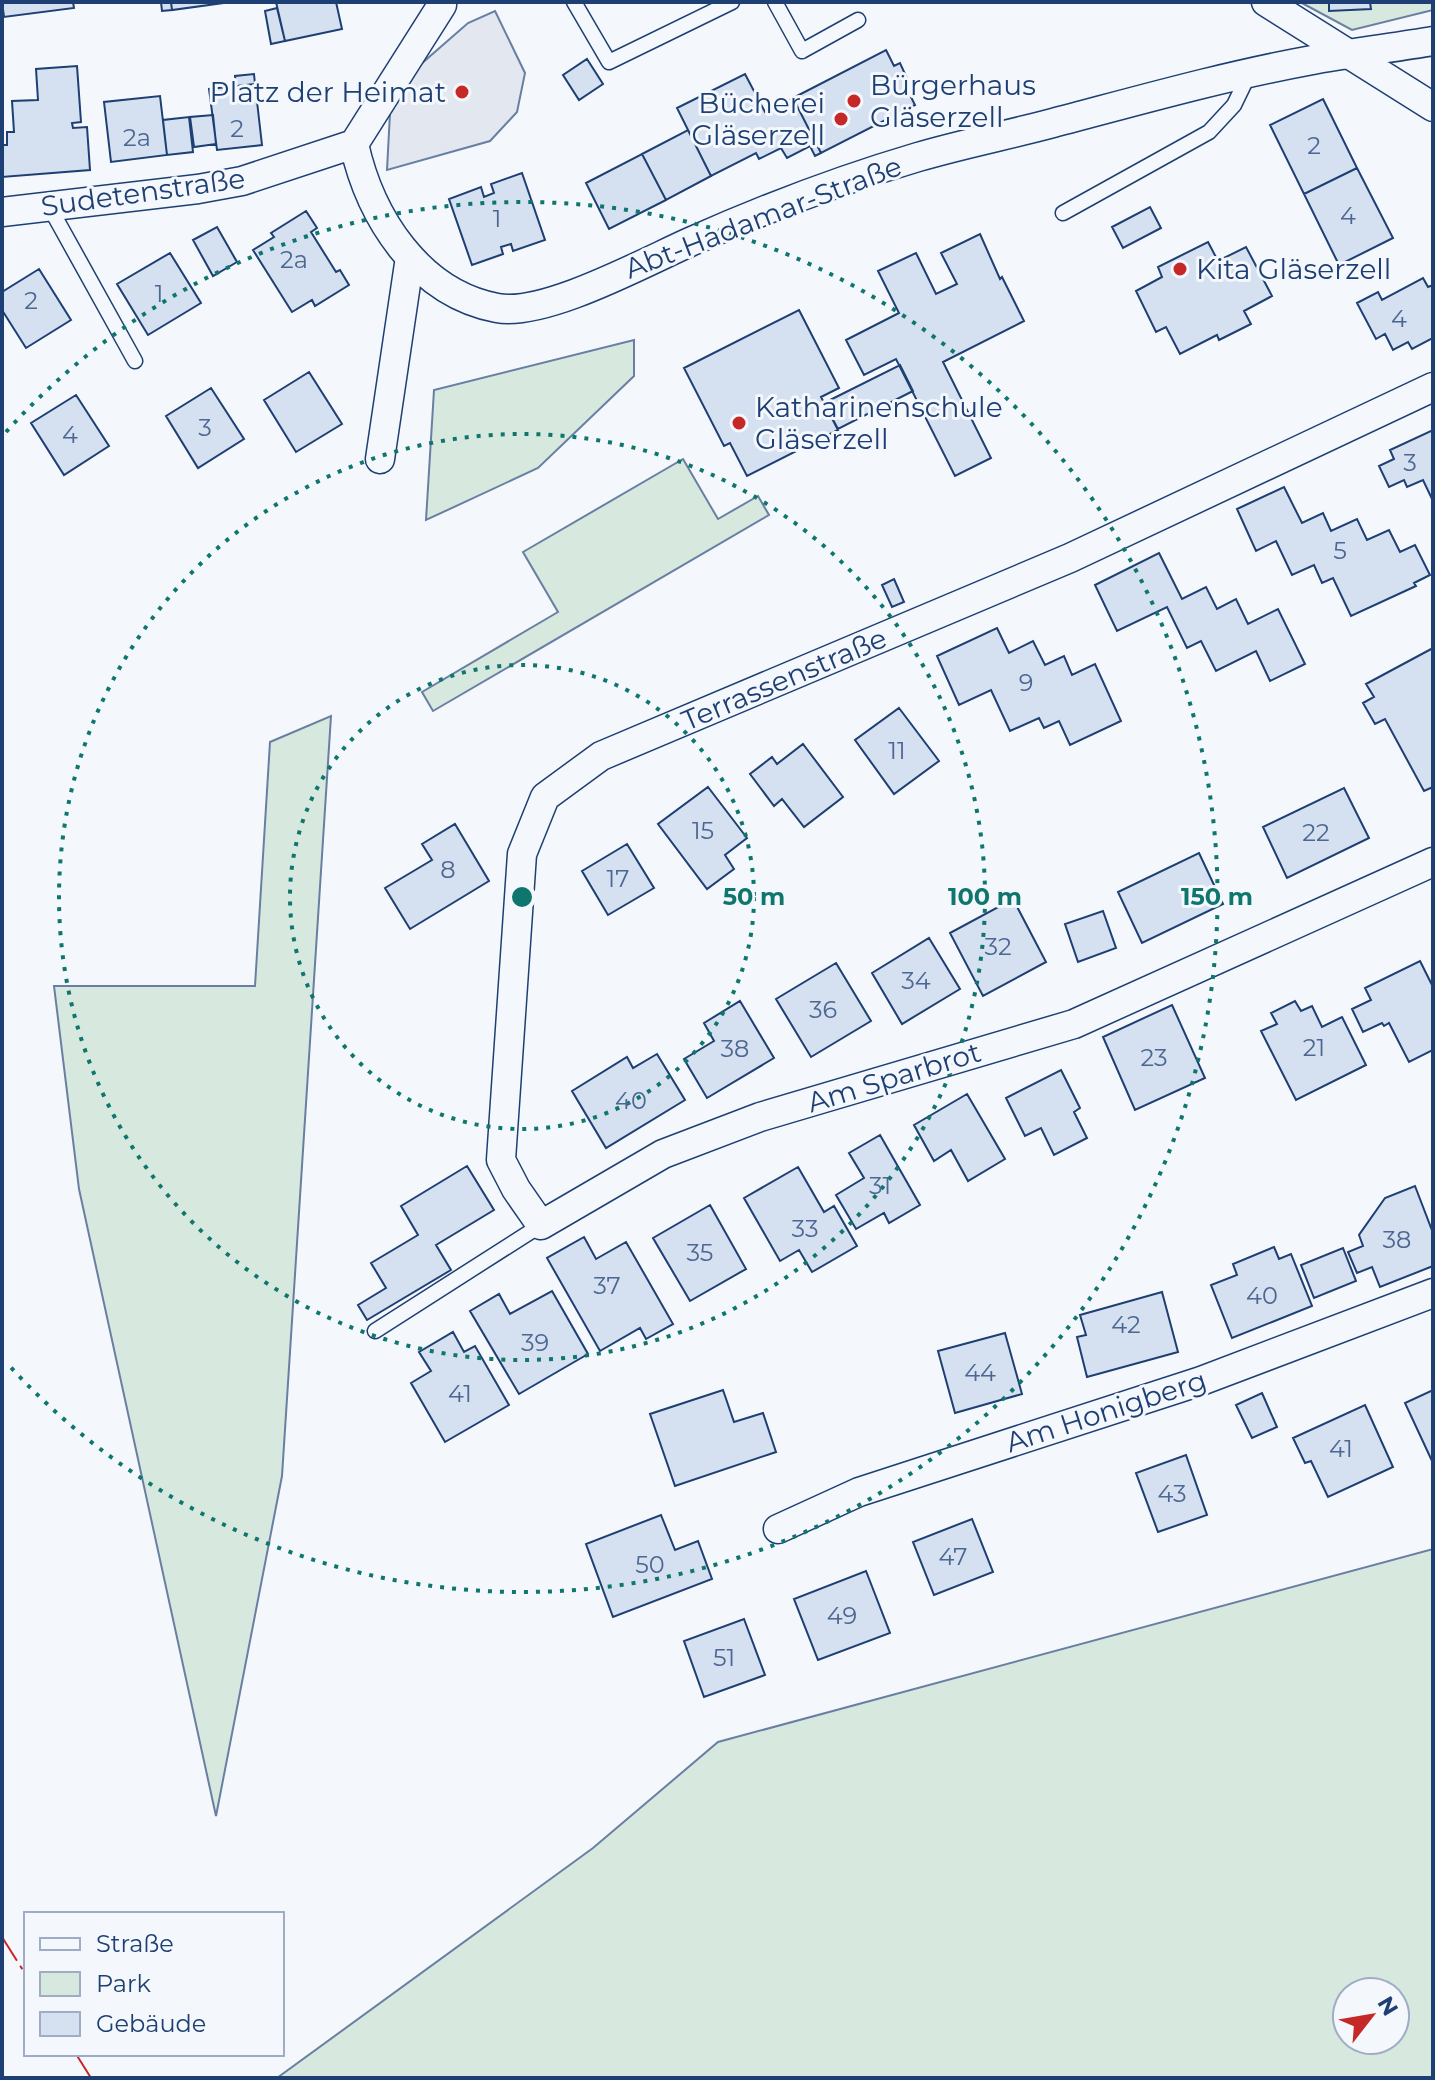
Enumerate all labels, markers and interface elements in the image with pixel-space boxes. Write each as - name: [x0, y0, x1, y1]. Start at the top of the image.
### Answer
- place label: Bürgerhaus Gläserzell: [870, 68, 1036, 134]
- place label: Platz der Heimat: [210, 75, 446, 109]
- marker: Platz der Heimat: [453, 83, 471, 101]
- place label: Bücherei Gläserzell: [691, 86, 825, 152]
- marker: Bürgerhaus Gläserzell: [845, 92, 863, 110]
- marker: Bücherei Gläserzell: [832, 110, 850, 128]
- house number: 2: [230, 114, 244, 143]
- house number: 2a: [123, 123, 151, 152]
- house number: 2: [1307, 131, 1321, 160]
- street label: Abt-Hadamar-Straße: [620, 148, 906, 286]
- street label: Sudetenstraße: [39, 161, 247, 223]
- house number: 4: [1340, 201, 1356, 230]
- house number: 1: [493, 204, 501, 233]
- house number: 2a: [280, 245, 308, 274]
- place label: Kita Gläserzell: [1196, 252, 1391, 286]
- marker: Kita Gläserzell: [1171, 260, 1189, 278]
- house number: 1: [155, 279, 163, 308]
- house number: 2: [24, 286, 38, 315]
- house number: 4: [1391, 304, 1407, 333]
- place label: Katharinenschule Gläserzell: [755, 390, 1003, 456]
- house number: 3: [198, 413, 212, 442]
- marker: Katharinenschule Gläserzell: [730, 414, 748, 432]
- house number: 4: [62, 420, 78, 449]
- house number: 3: [1403, 448, 1417, 477]
- house number: 5: [1333, 536, 1347, 565]
- street label: Terrassenstraße: [676, 620, 892, 738]
- house number: 9: [1019, 668, 1033, 697]
- house number: 11: [888, 736, 906, 765]
- house number: 15: [692, 816, 714, 845]
- house number: 22: [1302, 818, 1330, 847]
- house number: 8: [440, 855, 456, 884]
- house number: 17: [607, 864, 629, 893]
- text: 50 m: [723, 882, 785, 911]
- text: 100 m: [948, 882, 1022, 911]
- text: 150 m: [1181, 882, 1253, 911]
- centre of rings: [508, 883, 536, 911]
- house number: 32: [984, 932, 1012, 961]
- house number: 34: [901, 966, 931, 995]
- house number: 36: [809, 995, 837, 1024]
- house number: 21: [1303, 1033, 1325, 1062]
- house number: 38: [721, 1034, 749, 1063]
- street label: Am Sparbrot: [803, 1034, 985, 1120]
- house number: 23: [1140, 1043, 1168, 1072]
- house number: 40: [615, 1086, 647, 1115]
- house number: 31: [869, 1171, 891, 1200]
- house number: 33: [792, 1214, 818, 1243]
- house number: 38: [1383, 1225, 1411, 1254]
- house number: 35: [687, 1238, 713, 1267]
- house number: 37: [593, 1271, 621, 1300]
- house number: 40: [1246, 1281, 1278, 1310]
- house number: 42: [1111, 1310, 1141, 1339]
- house number: 39: [521, 1328, 549, 1357]
- house number: 44: [964, 1358, 996, 1387]
- street label: Am Honigberg: [1001, 1363, 1211, 1459]
- house number: 41: [448, 1379, 472, 1408]
- house number: 41: [1329, 1434, 1353, 1463]
- house number: 43: [1157, 1479, 1187, 1508]
- house number: 47: [939, 1542, 967, 1571]
- house number: 50: [635, 1550, 665, 1579]
- house number: 49: [827, 1601, 857, 1630]
- house number: 51: [713, 1643, 735, 1672]
- legend: [24, 1912, 284, 2056]
- text: Straße: [96, 1929, 174, 1958]
- text: Park: [96, 1969, 151, 1998]
- north arrow: [1331, 1976, 1411, 2056]
- text: N: [1372, 1991, 1404, 2021]
- text: Gebäude: [96, 2009, 206, 2038]

